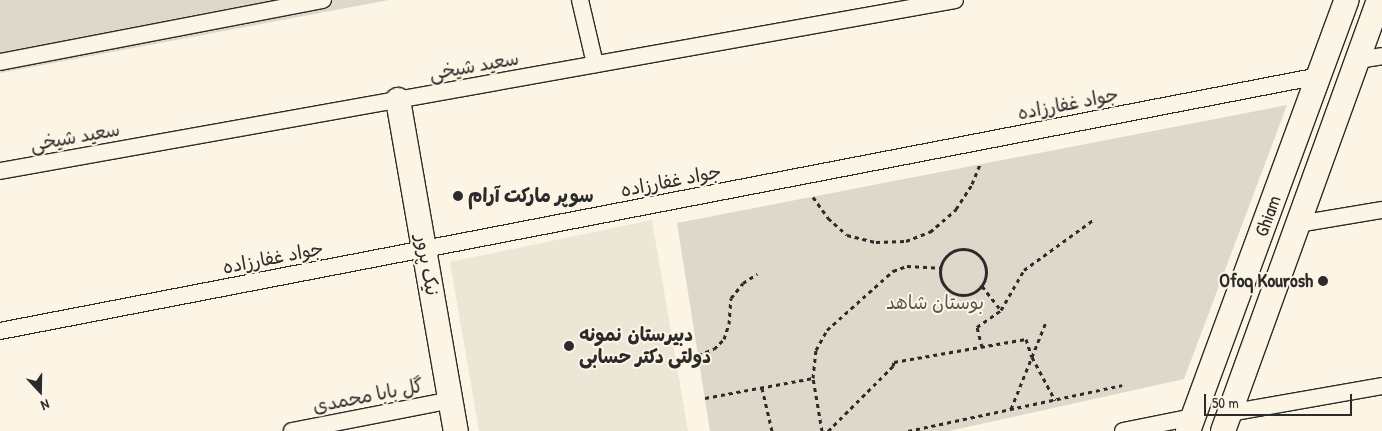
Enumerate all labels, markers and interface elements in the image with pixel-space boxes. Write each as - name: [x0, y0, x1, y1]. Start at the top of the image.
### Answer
- street label: سعید شیخی: [427, 47, 521, 85]
- street label: جواد غفارزاده: [1016, 83, 1120, 125]
- street label: سعید شیخی: [28, 118, 122, 156]
- street label: جواد غفارزاده: [619, 160, 723, 202]
- place label: سوپر مارکت آرام: [468, 185, 594, 207]
- marker: سوپر مارکت آرام: [452, 190, 464, 202]
- street label: Ghiam: [1250, 192, 1286, 240]
- street label: نیک پرور: [410, 233, 444, 297]
- street label: جواد غفارزاده: [221, 237, 325, 279]
- place label: Ofoq Kourosh: [1219, 270, 1313, 292]
- marker: Ofoq Kourosh: [1317, 275, 1329, 287]
- park label: بوستان شاهد: [886, 292, 984, 314]
- place label: دبیرستان نمونه دولتی دکتر حسابی: [579, 324, 711, 368]
- marker: دبیرستان نمونه دولتی دکتر حسابی: [563, 340, 575, 352]
- north arrow: [15, 366, 65, 416]
- street label: گل بابا محمدی: [311, 374, 425, 418]
- scale bar: [1207, 384, 1354, 416]
- text: 50 m: [1212, 392, 1239, 413]
- text: N: [39, 395, 52, 416]

